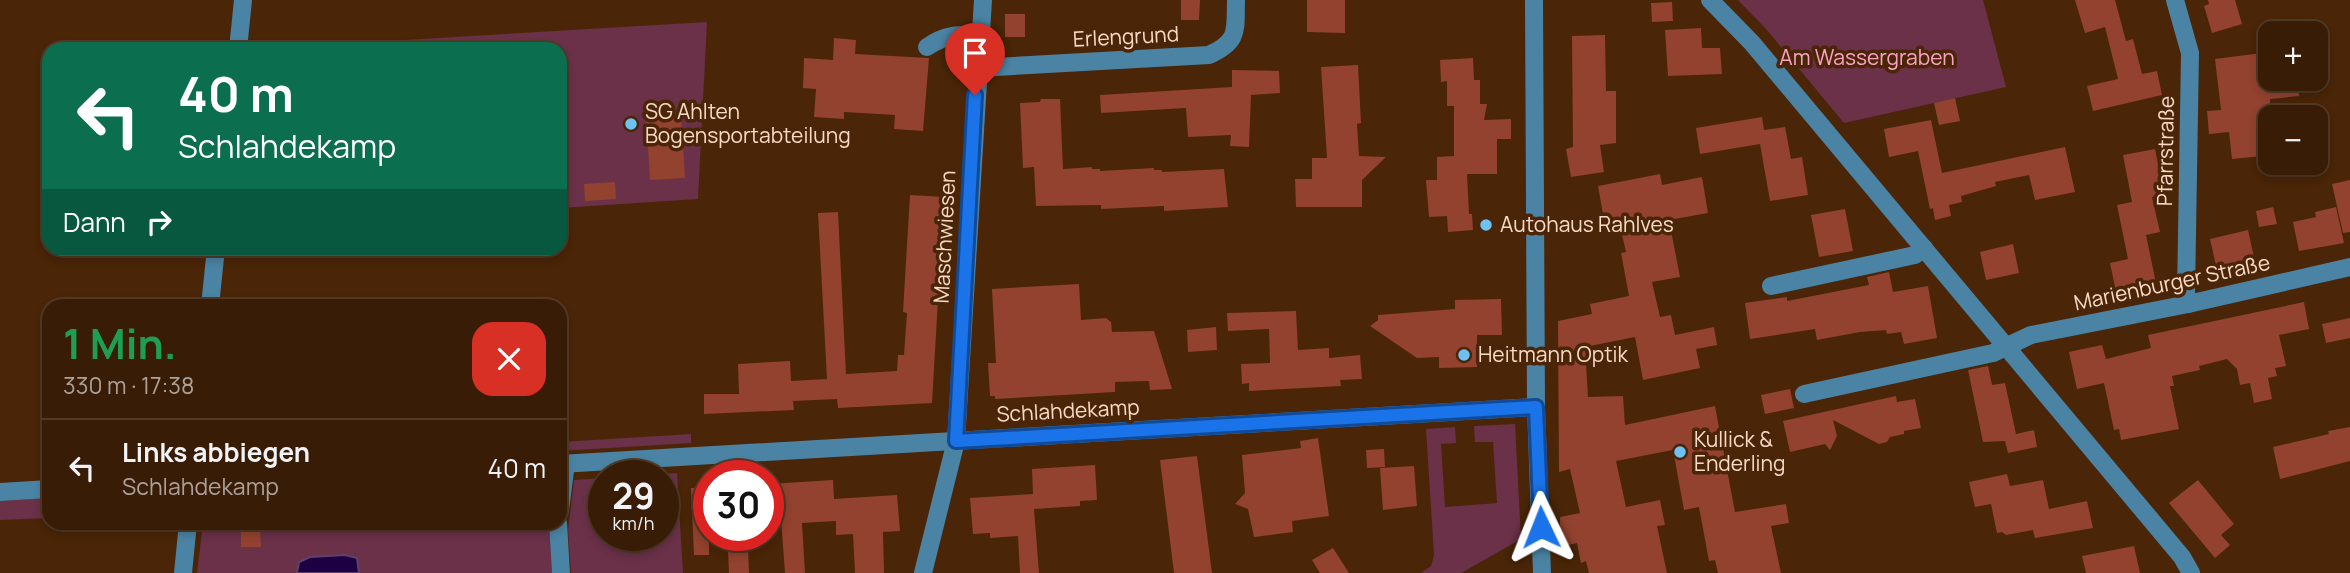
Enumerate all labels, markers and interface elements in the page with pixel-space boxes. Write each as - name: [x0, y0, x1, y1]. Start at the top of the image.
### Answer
- street label: Erlengrund: [1072, 19, 1180, 53]
- map controls: [2258, 21, 2328, 175]
- button: +: [2258, 21, 2328, 91]
- pin: [945, 23, 1005, 95]
- icon: arrive: [956, 34, 994, 72]
- park label: Am Wassergraben: [1779, 43, 1955, 71]
- text: 40 m: [178, 60, 294, 127]
- icon: left: [63, 70, 154, 161]
- street label: Pfarrstraße: [2150, 96, 2180, 206]
- place label: SG Ahlten Bogensportabteilung: [645, 97, 851, 149]
- button: −: [2258, 105, 2328, 175]
- marker: SG Ahlten Bogensportabteilung: [623, 116, 639, 132]
- text: Schlahdekamp: [178, 124, 396, 168]
- street label: Maschwiesen: [927, 170, 961, 304]
- icon: right: [140, 203, 178, 241]
- text: Dann: [63, 204, 126, 240]
- place label: Autohaus Rahlves: [1500, 210, 1674, 238]
- marker: Autohaus Rahlves: [1478, 217, 1494, 233]
- street label: Marienburger Straße: [2071, 248, 2272, 316]
- text: 1 Min.: [63, 314, 177, 372]
- button: close: [472, 322, 546, 396]
- place label: Heitmann Optik: [1478, 340, 1629, 368]
- marker: Heitmann Optik: [1456, 347, 1472, 363]
- text: 330 m · 17:38: [63, 369, 194, 401]
- street label: Schlahdekamp: [996, 392, 1140, 428]
- place label: Kullick & Enderling: [1694, 425, 1785, 477]
- text: Links abbiegen: [122, 434, 310, 470]
- marker: Kullick & Enderling: [1672, 444, 1688, 460]
- icon: left: [63, 449, 101, 487]
- text: 40 m: [488, 450, 546, 486]
- speed limit sign: 30: [693, 460, 784, 551]
- text: Schlahdekamp: [122, 470, 279, 502]
- text: 29: [612, 472, 655, 520]
- position arrow: [1504, 490, 1578, 564]
- text: km/h: [613, 511, 654, 535]

